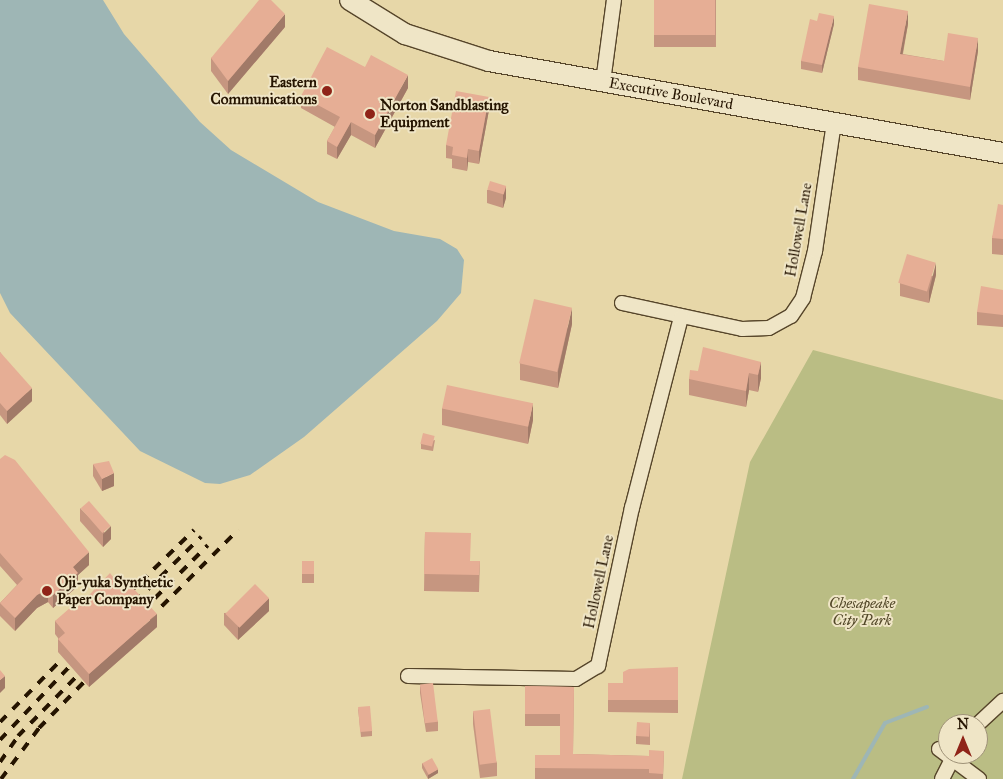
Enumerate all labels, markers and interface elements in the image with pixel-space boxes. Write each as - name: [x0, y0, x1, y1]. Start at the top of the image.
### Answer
- place label: Eastern Communications: [211, 73, 317, 108]
- street label: Executive Boulevard: [607, 74, 735, 114]
- marker: Eastern Communications: [321, 85, 333, 97]
- place label: Norton Sandblasting Equipment: [380, 96, 508, 131]
- marker: Norton Sandblasting Equipment: [364, 108, 376, 120]
- street label: Hollowell Lane: [782, 182, 816, 278]
- street label: Hollowell Lane: [580, 534, 618, 630]
- place label: Oji-yuka Synthetic Paper Company: [57, 573, 173, 608]
- marker: Oji-yuka Synthetic Paper Company: [41, 585, 53, 597]
- park label: Chesapeake City Park: [829, 594, 895, 629]
- north arrow: [938, 714, 988, 764]
- text: N: [957, 716, 969, 733]

